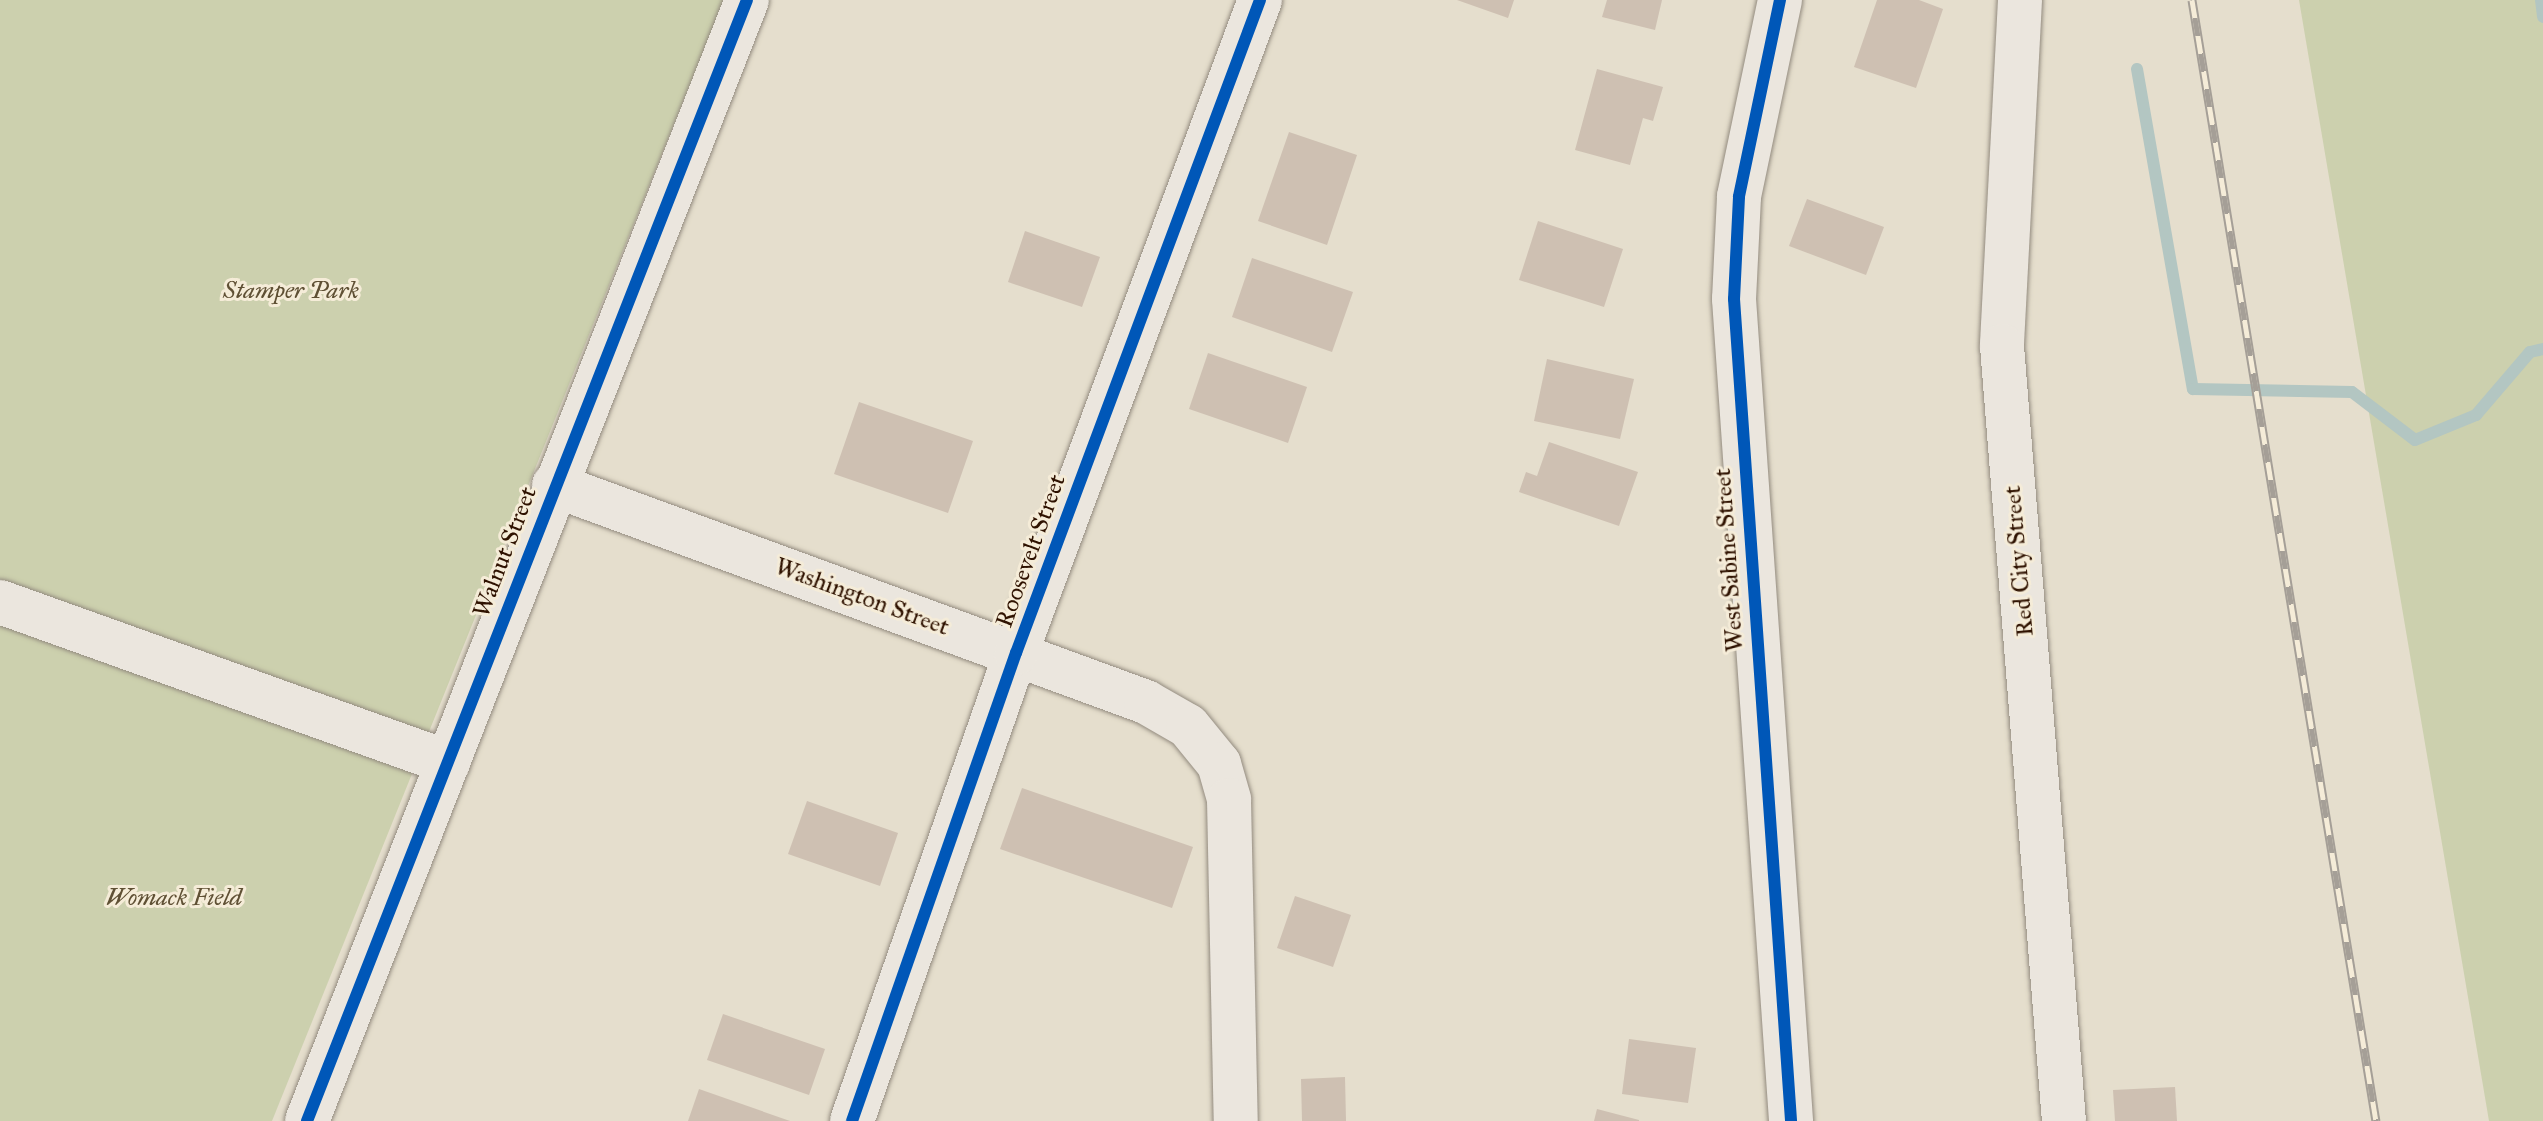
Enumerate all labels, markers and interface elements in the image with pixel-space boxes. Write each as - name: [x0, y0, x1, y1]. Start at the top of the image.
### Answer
- park label: Stamper Park: [223, 277, 359, 305]
- street label: West Sabine Street: [1708, 467, 1750, 653]
- street label: Roosevelt Street: [990, 471, 1072, 631]
- street label: Walnut Street: [467, 483, 543, 621]
- street label: Red City Street: [1998, 484, 2040, 638]
- street label: Washington Street: [771, 552, 953, 642]
- park label: Womack Field: [106, 884, 242, 912]

